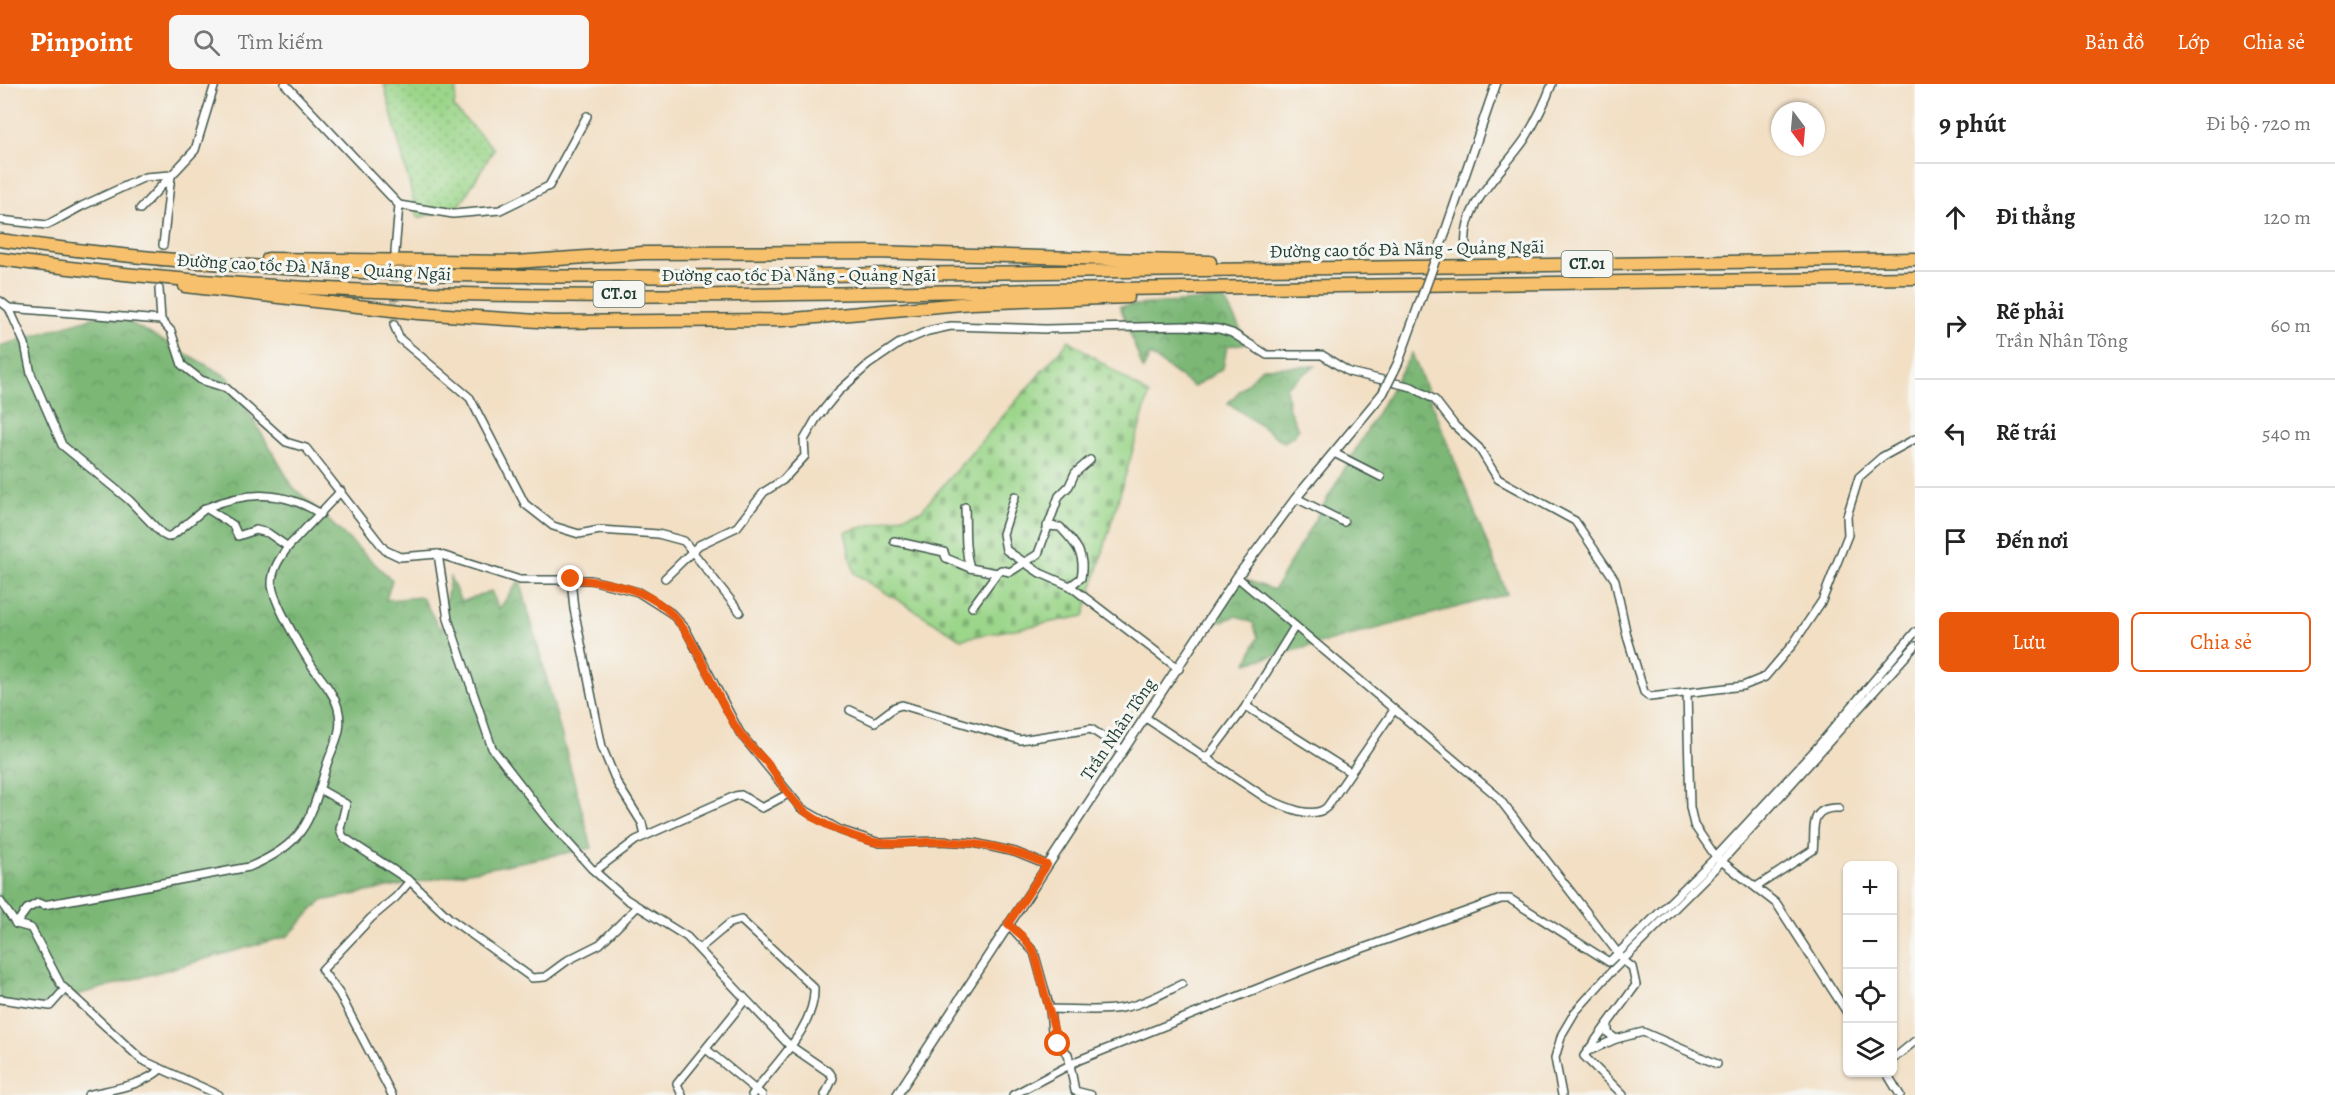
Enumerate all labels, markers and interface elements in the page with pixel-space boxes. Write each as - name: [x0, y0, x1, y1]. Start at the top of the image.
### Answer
- search box: [169, 15, 589, 69]
- text: Pinpoint: [30, 23, 133, 61]
- icon: search: [190, 26, 223, 59]
- text: Tìm kiếm: [238, 27, 323, 57]
- text: Bản đồ: [2085, 28, 2144, 56]
- text: Lớp: [2177, 28, 2210, 56]
- text: Chia sẻ: [2243, 28, 2305, 56]
- north arrow: [1771, 102, 1825, 156]
- text: 9 phút: [1939, 106, 2006, 141]
- text: Đi bộ · 720 m: [2206, 110, 2311, 137]
- icon: ahead: [1939, 201, 1972, 234]
- text: Đi thẳng: [1996, 202, 2075, 232]
- text: 120 m: [2263, 204, 2311, 231]
- street label: Đường cao tốc Đà Nẵng - Quảng Ngãi: [1269, 235, 1545, 263]
- street label: Đường cao tốc Đà Nẵng - Quảng Ngãi: [176, 248, 452, 286]
- road number: CT.01: [1562, 251, 1612, 277]
- street label: Đường cao tốc Đà Nẵng - Quảng Ngãi: [662, 263, 936, 287]
- road number: CT.01: [594, 281, 644, 307]
- text: Rẽ phải: [1996, 297, 2064, 327]
- icon: right: [1939, 309, 1972, 342]
- text: 60 m: [2271, 312, 2311, 339]
- text: Trần Nhân Tông: [1996, 327, 2128, 354]
- icon: left: [1939, 417, 1972, 450]
- text: Rẽ trái: [1996, 418, 2057, 448]
- text: 540 m: [2262, 420, 2311, 447]
- icon: arrive: [1939, 525, 1972, 558]
- text: Đến nơi: [1996, 526, 2068, 556]
- route end: [557, 565, 583, 591]
- button: Lưu: [1939, 612, 2119, 672]
- button: Chia sẻ: [2131, 612, 2311, 672]
- street label: Trần Nhân Tông: [1075, 673, 1161, 785]
- map controls: [1843, 861, 1897, 1077]
- button: +: [1843, 861, 1897, 915]
- button: −: [1843, 915, 1897, 969]
- button: locate: [1843, 969, 1897, 1023]
- button: layers: [1843, 1023, 1897, 1077]
- route start: [1044, 1030, 1070, 1056]

